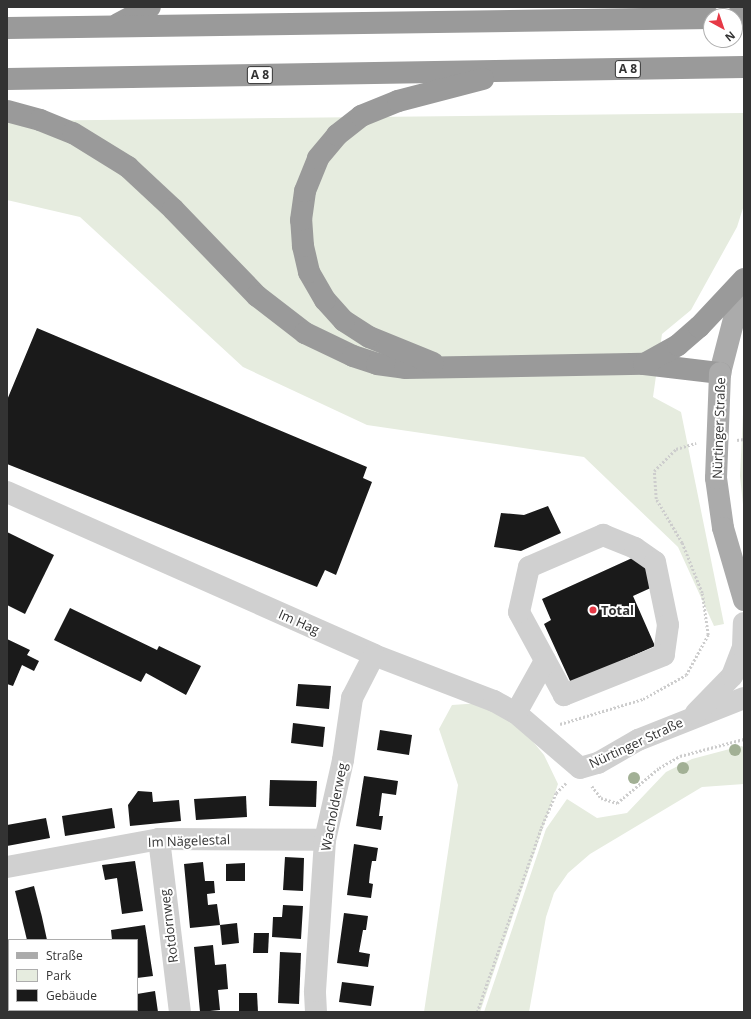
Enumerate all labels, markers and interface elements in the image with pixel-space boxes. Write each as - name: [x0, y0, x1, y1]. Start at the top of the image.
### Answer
- north arrow: [703, 8, 743, 48]
- text: N: [722, 28, 739, 45]
- road number: A 8: [614, 59, 642, 79]
- road number: A 8: [246, 65, 274, 85]
- street label: Nürtinger Straße: [709, 377, 729, 479]
- place label: Total: [601, 602, 634, 618]
- marker: Total: [588, 605, 598, 615]
- street label: Im Hag: [276, 606, 322, 638]
- street label: Nürtinger Straße: [587, 714, 685, 772]
- street label: Wacholderweg: [318, 762, 350, 852]
- street label: Im Nägelestal: [148, 832, 230, 850]
- street label: Rotdornweg: [157, 888, 181, 964]
- legend: [8, 939, 138, 1011]
- text: Straße: [46, 947, 83, 964]
- text: Park: [46, 967, 71, 984]
- text: Gebäude: [46, 987, 97, 1004]

